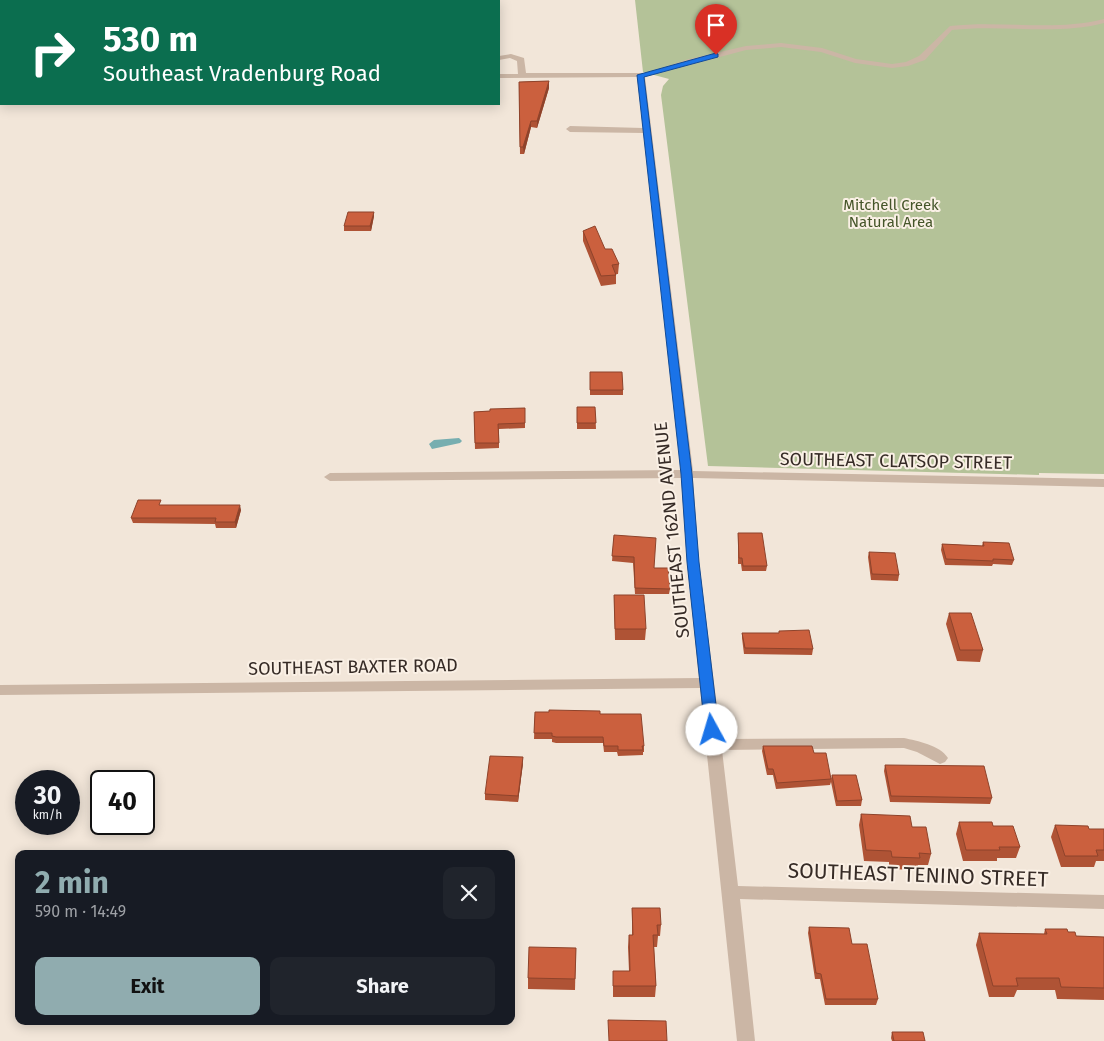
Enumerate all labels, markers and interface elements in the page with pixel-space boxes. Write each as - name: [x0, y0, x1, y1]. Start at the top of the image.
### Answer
- pin: [695, 4, 737, 55]
- icon: arrive: [702, 11, 730, 39]
- text: 530 m: [103, 18, 198, 60]
- icon: right: [20, 20, 85, 85]
- text: Southeast Vradenburg Road: [103, 60, 381, 87]
- park label: Mitchell Creek Natural Area: [843, 196, 939, 231]
- street label: SOUTHEAST 162ND AVENUE: [650, 421, 694, 639]
- street label: SOUTHEAST CLATSOP STREET: [780, 448, 1013, 474]
- street label: SOUTHEAST BAXTER ROAD: [248, 654, 458, 680]
- position arrow: [685, 703, 737, 755]
- speed limit sign: 40: [90, 770, 155, 835]
- text: 30: [34, 781, 61, 811]
- text: km/h: [33, 808, 62, 822]
- street label: SOUTHEAST TENINO STREET: [787, 857, 1049, 893]
- text: 2 min: [35, 865, 109, 901]
- button: close: [443, 867, 495, 919]
- text: 590 m · 14:49: [35, 902, 126, 921]
- button: Exit: [35, 957, 260, 1015]
- button: Share: [270, 957, 495, 1015]

